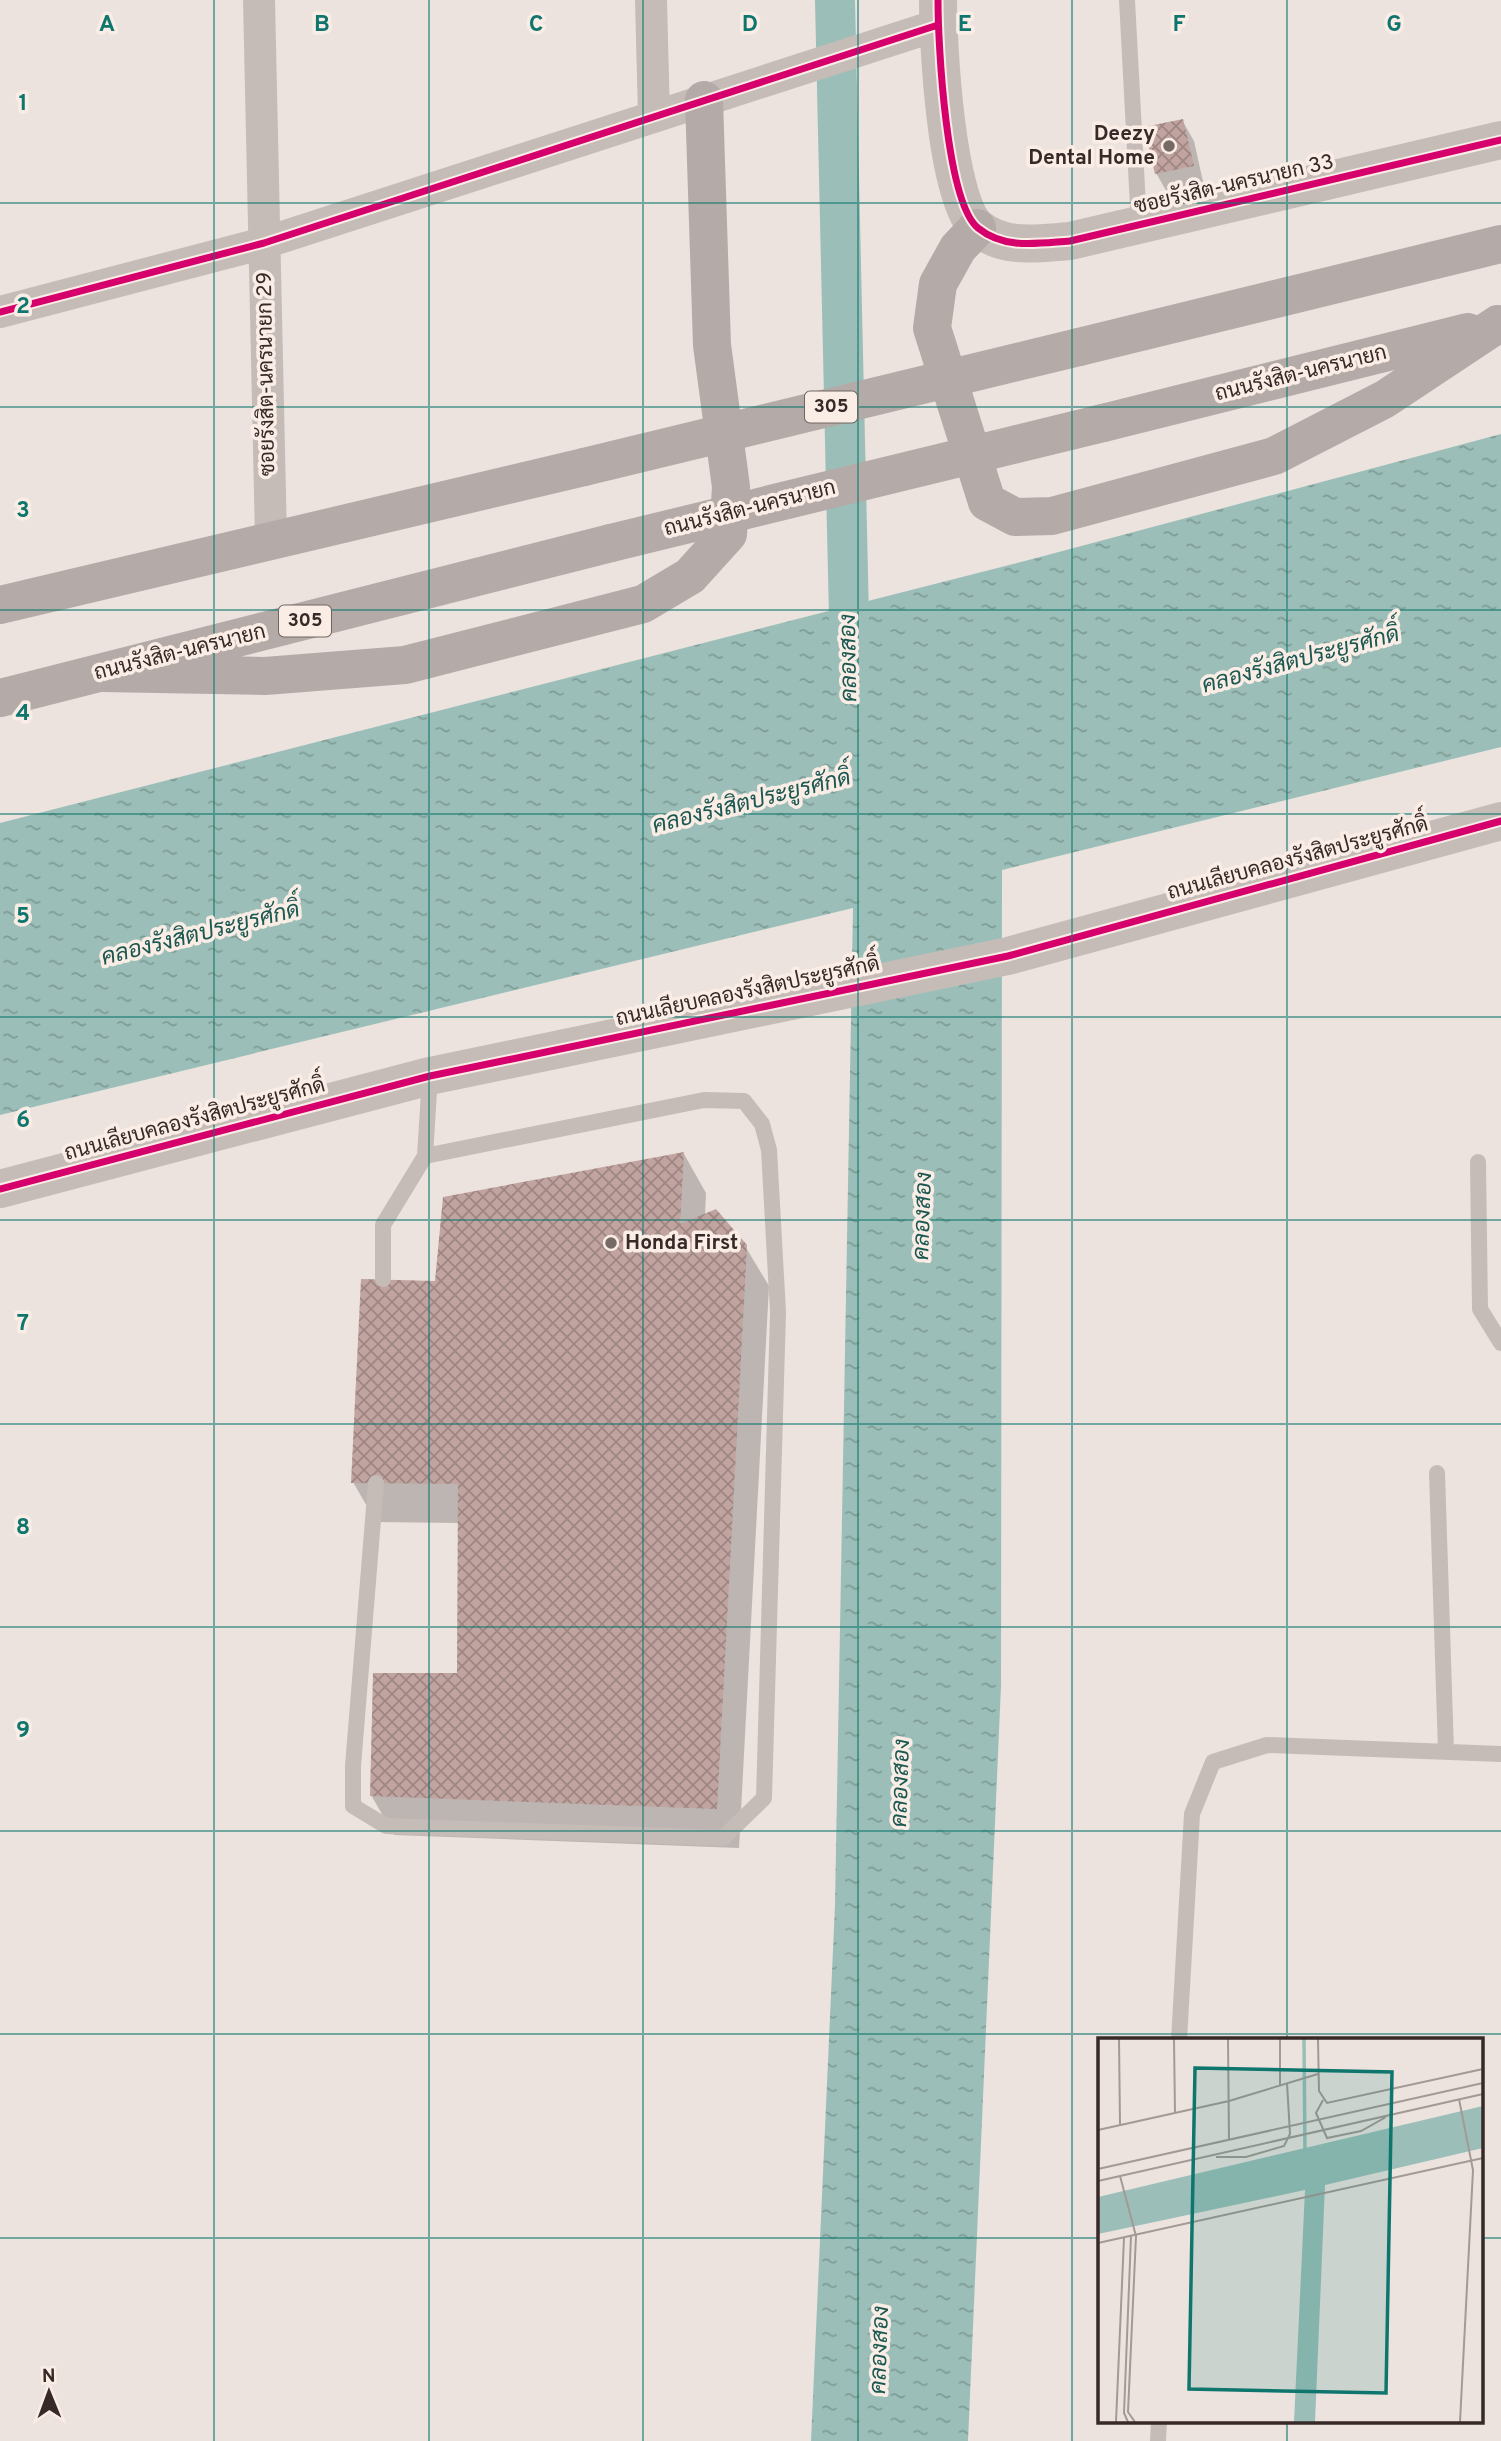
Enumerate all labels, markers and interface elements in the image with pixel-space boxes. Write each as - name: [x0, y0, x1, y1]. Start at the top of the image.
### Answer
- text: A: [99, 11, 115, 40]
- text: B: [314, 11, 330, 40]
- text: C: [529, 11, 543, 40]
- text: D: [742, 11, 758, 40]
- text: E: [958, 11, 972, 40]
- text: F: [1172, 11, 1186, 40]
- text: G: [1386, 11, 1402, 40]
- text: 1: [18, 90, 28, 119]
- place label: Deezy Dental Home: [1028, 121, 1155, 172]
- marker: Deezy Dental Home: [1161, 138, 1177, 154]
- street label: ซอยรังสิต-นครนายก 33: [1131, 149, 1337, 221]
- street label: ซอยรังสิต-นครนายก 29: [252, 272, 282, 476]
- text: 2: [16, 293, 30, 322]
- street label: ถนนรังสิต-นครนายก: [1212, 340, 1390, 408]
- road number: 305: [805, 392, 857, 422]
- street label: ถนนรังสิต-นครนายก: [661, 475, 839, 543]
- text: 3: [16, 497, 30, 526]
- road number: 305: [279, 606, 331, 636]
- water label: คลองรังสิตประยูรศักดิ์: [1196, 610, 1407, 701]
- water label: คลองสอง: [835, 614, 865, 702]
- street label: ถนนรังสิต-นครนายก: [91, 619, 269, 687]
- text: 4: [16, 700, 30, 729]
- water label: คลองรังสิตประยูรศักดิ์: [647, 754, 858, 842]
- street label: ถนนเลียบคลองรังสิตประยูรศักดิ์: [1163, 803, 1431, 907]
- water label: คลองรังสิตประยูรศักดิ์: [96, 886, 307, 974]
- text: 5: [16, 903, 30, 932]
- street label: ถนนเลียบคลองรังสิตประยูรศักดิ์: [612, 943, 882, 1033]
- street label: ถนนเลียบคลองรังสิตประยูรศักดิ์: [60, 1064, 328, 1168]
- text: 6: [16, 1107, 30, 1136]
- water label: คลองสอง: [908, 1171, 940, 1261]
- place label: Honda First: [625, 1230, 738, 1257]
- marker: Honda First: [603, 1235, 619, 1251]
- text: 7: [17, 1310, 29, 1339]
- text: 8: [16, 1514, 30, 1543]
- text: 9: [16, 1717, 30, 1746]
- water label: คลองสอง: [886, 1738, 918, 1828]
- inset map: [1098, 2038, 1484, 2424]
- water label: คลองสอง: [865, 2305, 897, 2395]
- north arrow: [14, 2357, 84, 2427]
- text: N: [42, 2365, 56, 2389]

